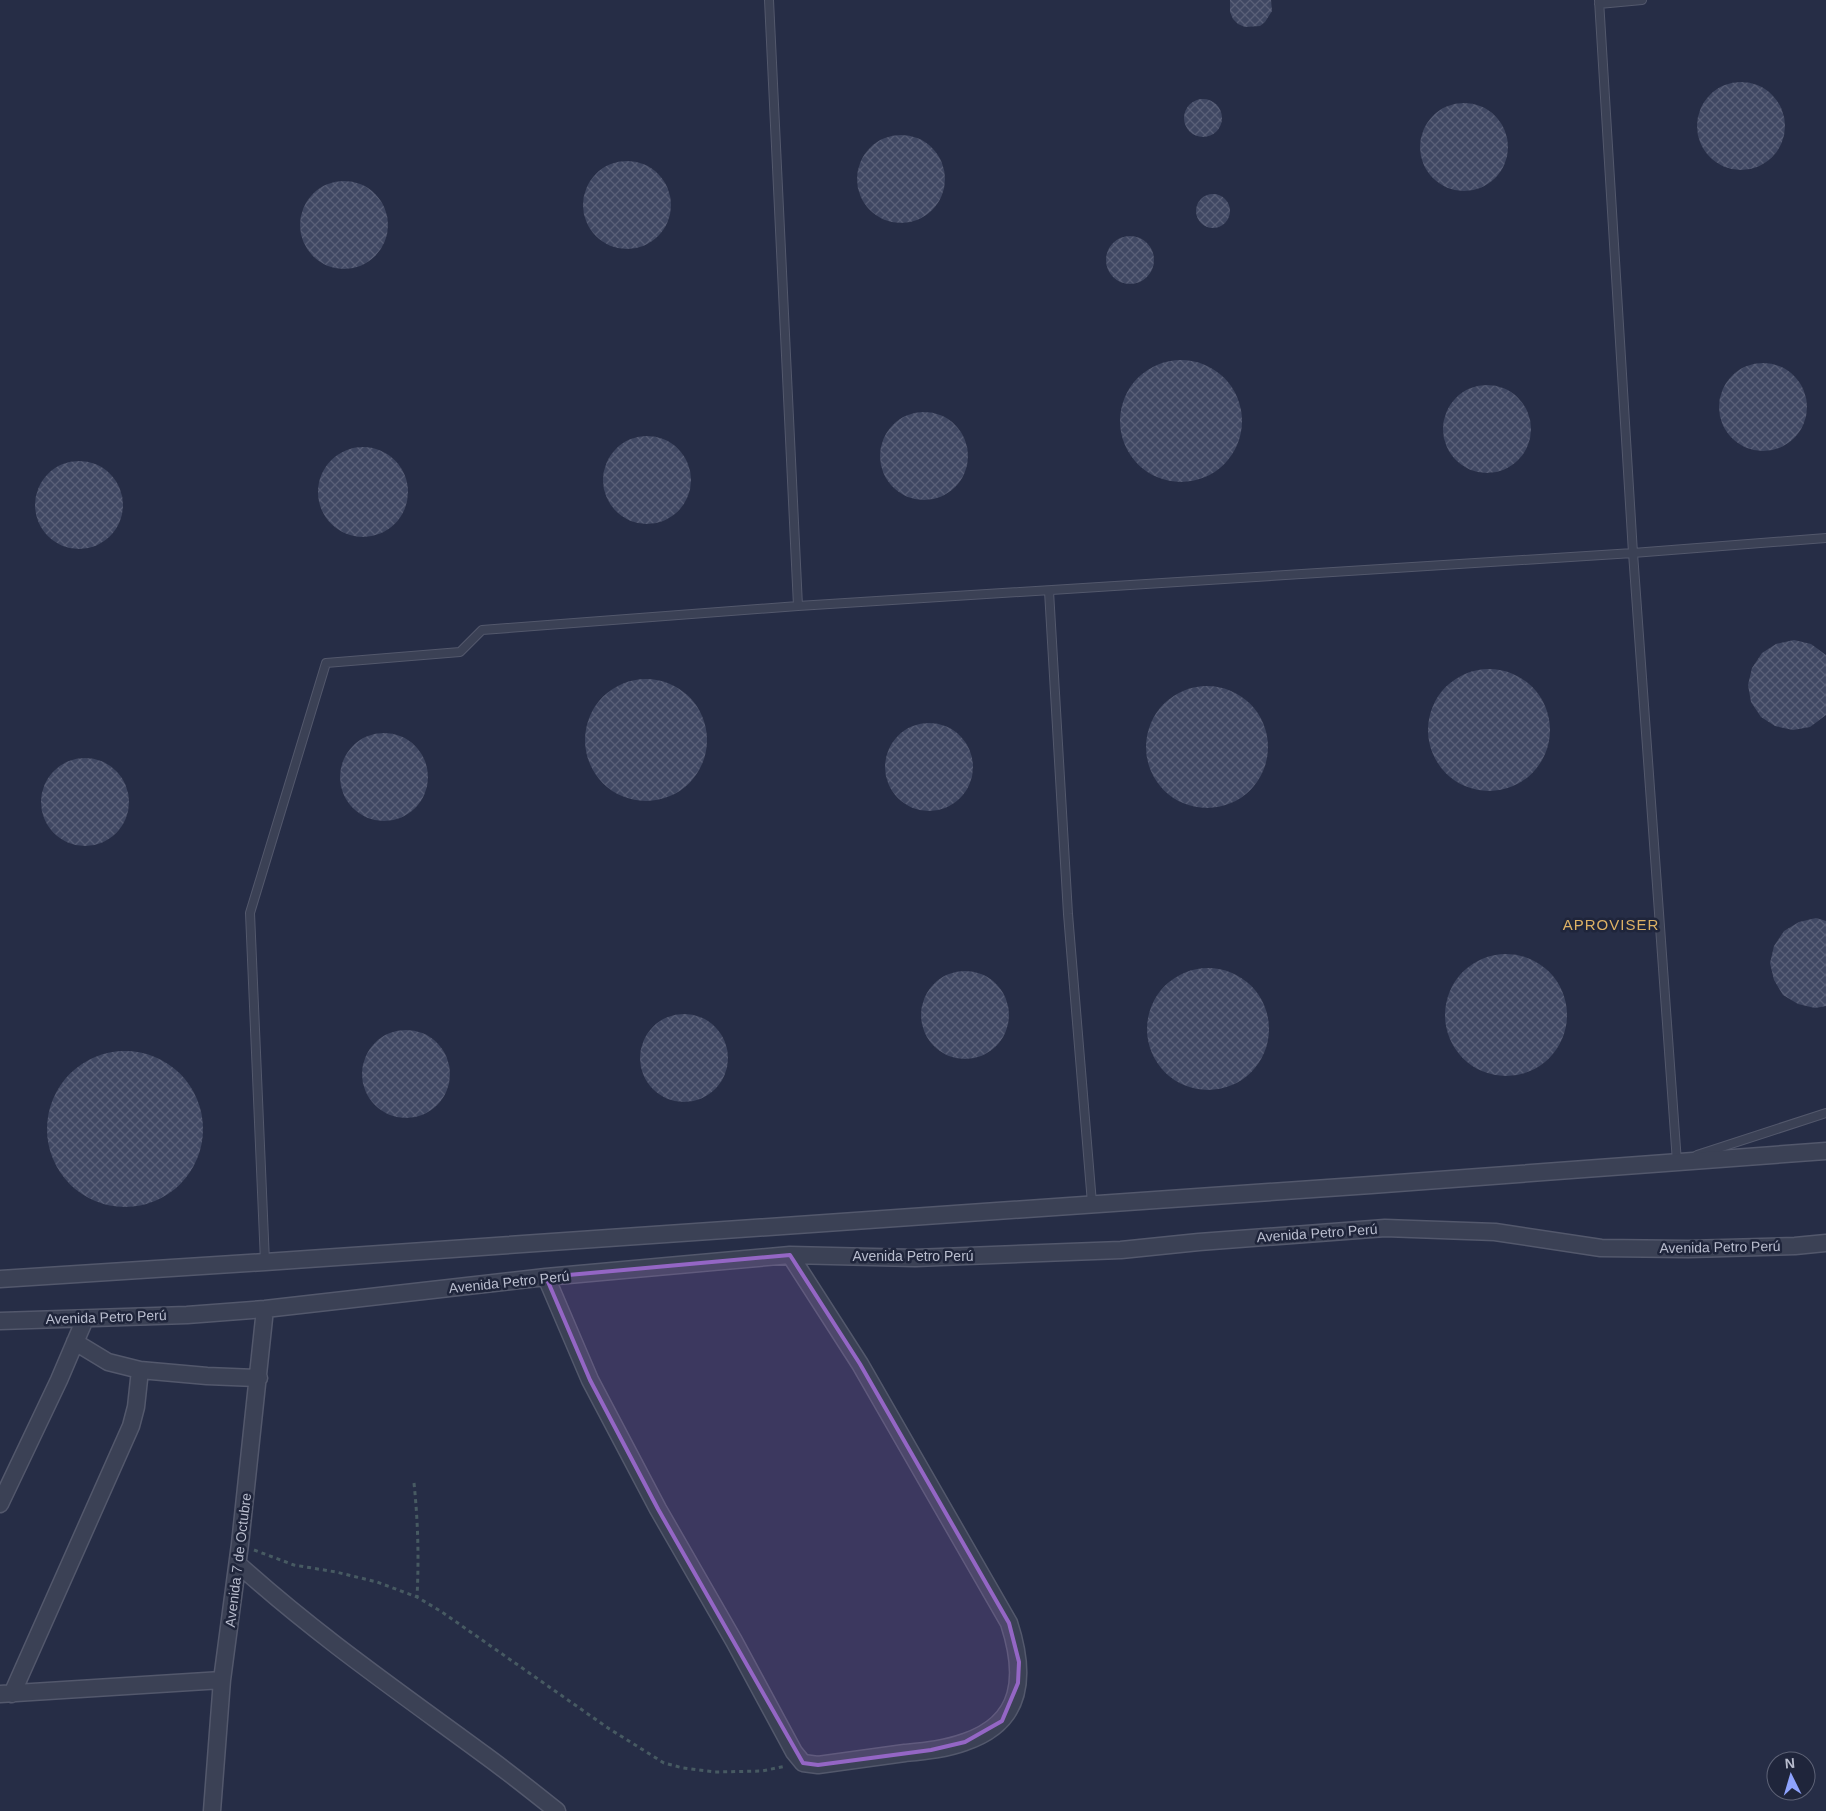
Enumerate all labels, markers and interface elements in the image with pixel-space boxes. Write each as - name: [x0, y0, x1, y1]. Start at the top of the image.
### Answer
- district label: APROVISER: [1563, 916, 1659, 933]
- street label: Avenida Petro Perú: [1256, 1221, 1378, 1245]
- street label: Avenida Petro Perú: [1659, 1238, 1781, 1256]
- street label: Avenida Petro Perú: [852, 1248, 974, 1264]
- street label: Avenida Petro Perú: [448, 1268, 570, 1296]
- street label: Avenida Petro Perú: [45, 1307, 167, 1327]
- street label: Avenida 7 de Octubre: [222, 1492, 254, 1628]
- north arrow: [1766, 1751, 1816, 1801]
- text: N: [1784, 1755, 1796, 1771]

